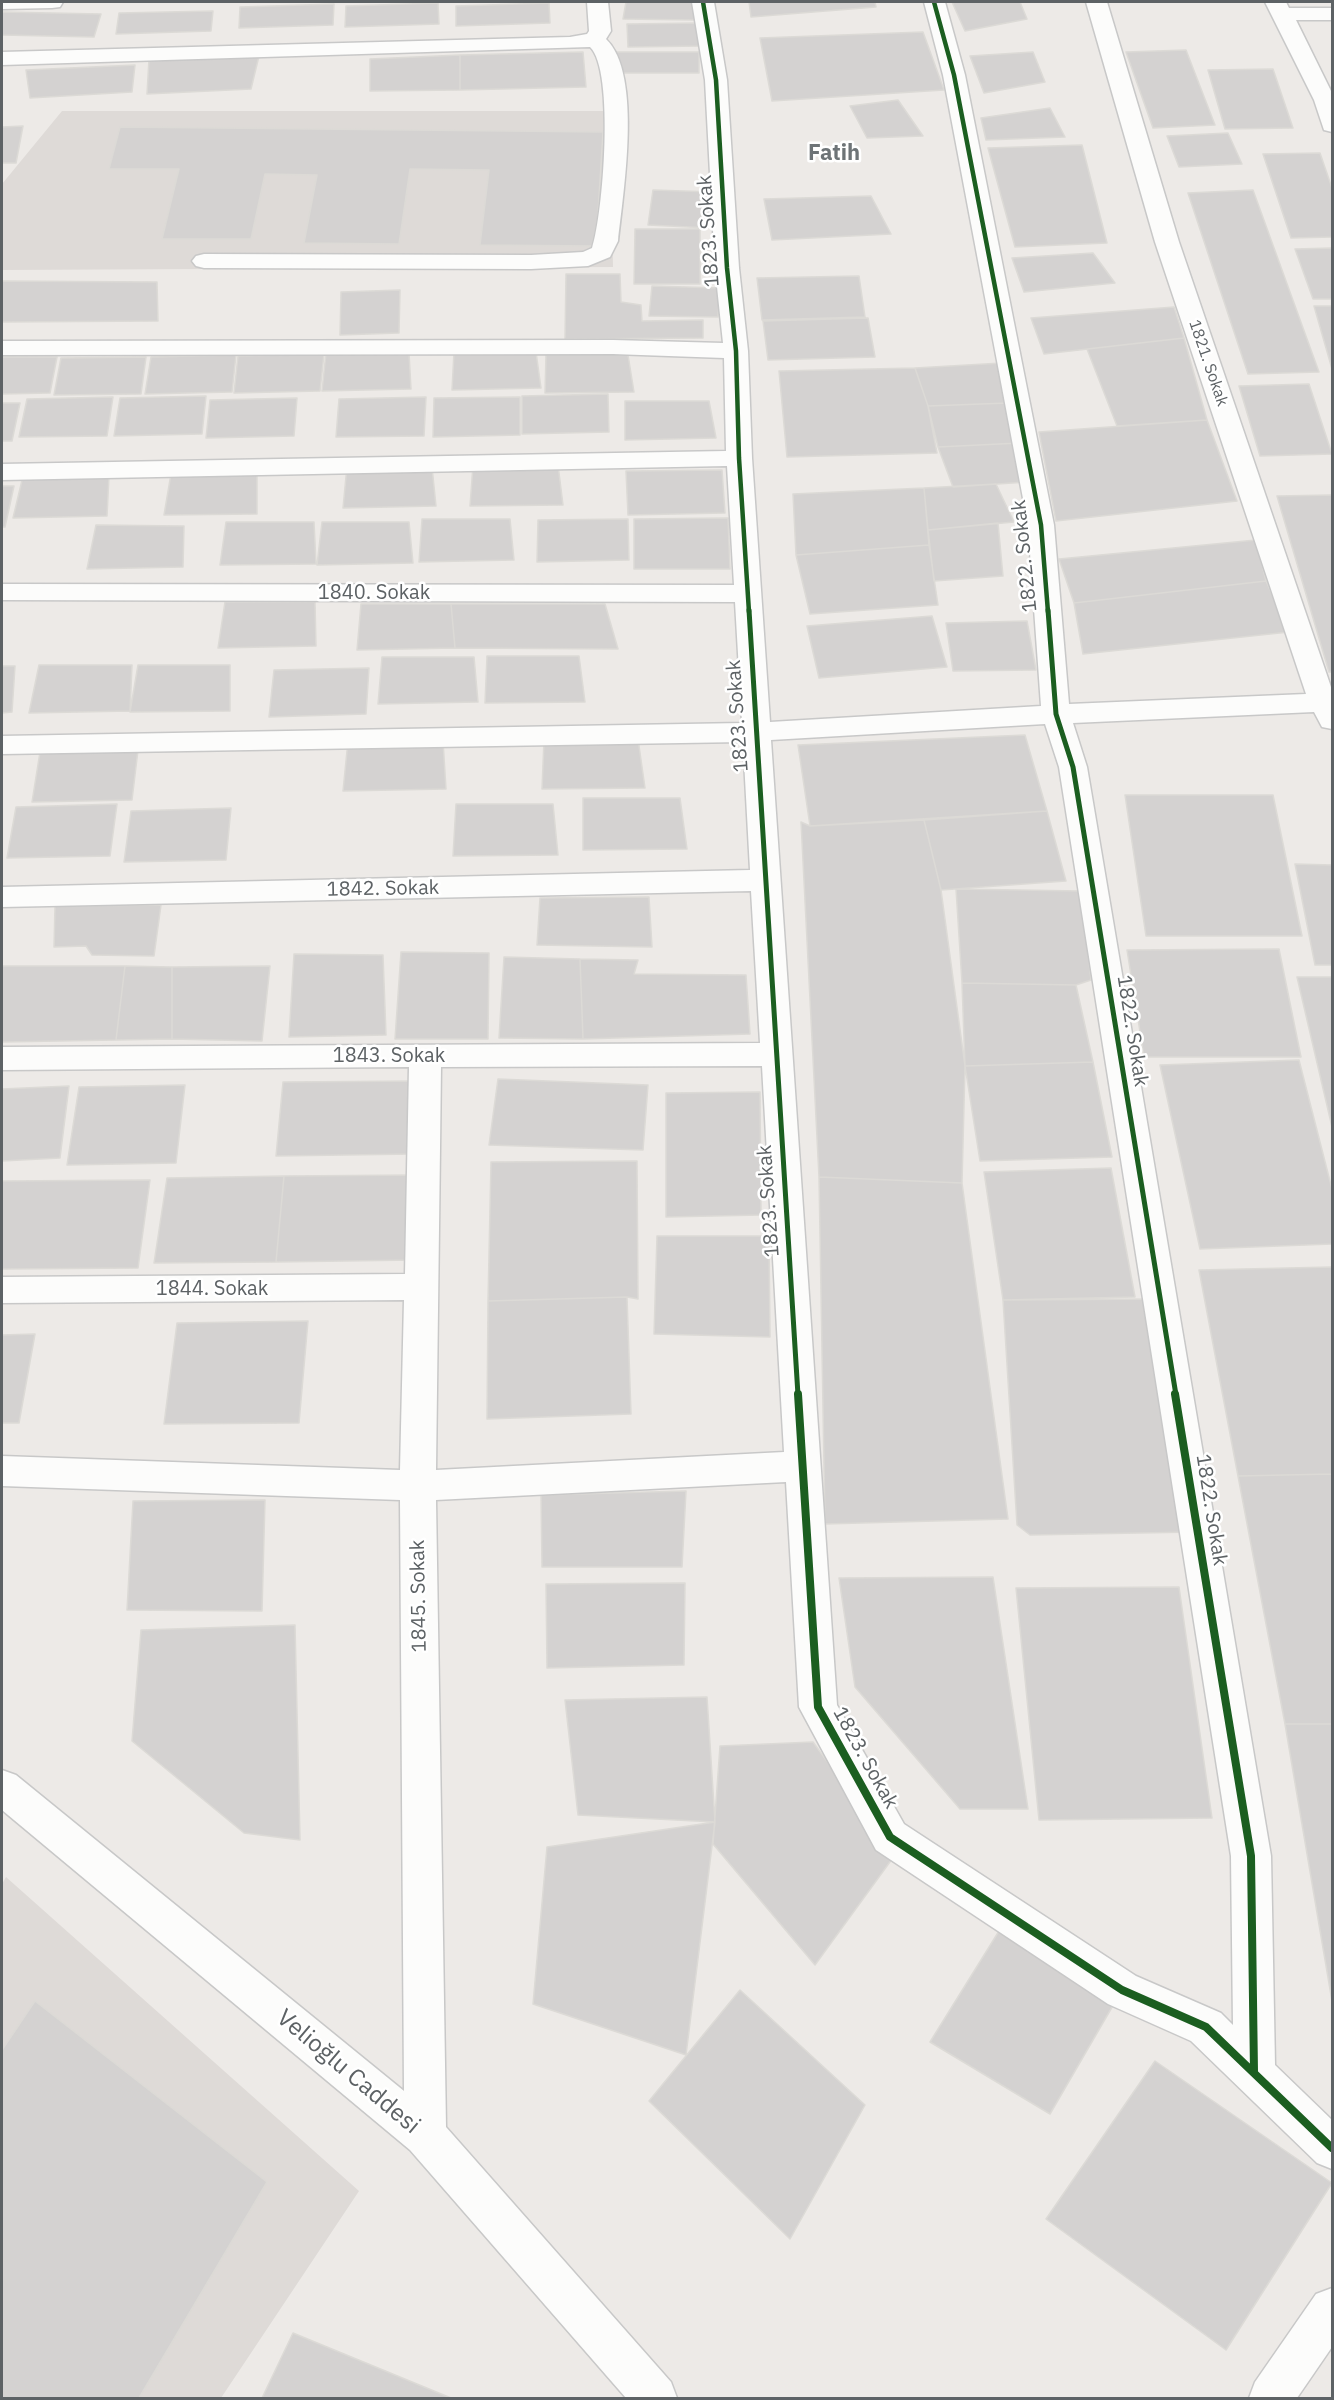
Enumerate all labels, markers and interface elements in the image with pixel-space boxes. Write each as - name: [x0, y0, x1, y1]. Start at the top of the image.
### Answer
- district label: Fatih: [808, 141, 860, 167]
- street label: 1823. Sokak: [693, 174, 725, 288]
- street label: 1821. Sokak: [1184, 317, 1232, 409]
- street label: 1822. Sokak: [1007, 499, 1043, 613]
- street label: 1840. Sokak: [318, 581, 430, 605]
- street label: 1823. Sokak: [722, 659, 754, 773]
- street label: 1842. Sokak: [326, 876, 440, 902]
- street label: 1822. Sokak: [1111, 973, 1153, 1089]
- street label: 1843. Sokak: [333, 1044, 445, 1068]
- street label: 1823. Sokak: [753, 1144, 785, 1258]
- street label: 1844. Sokak: [156, 1277, 268, 1301]
- street label: 1822. Sokak: [1190, 1452, 1232, 1568]
- street label: 1845. Sokak: [406, 1539, 432, 1653]
- street label: 1823. Sokak: [827, 1703, 903, 1813]
- street label: Velioğlu Caddesi: [271, 2004, 425, 2140]

